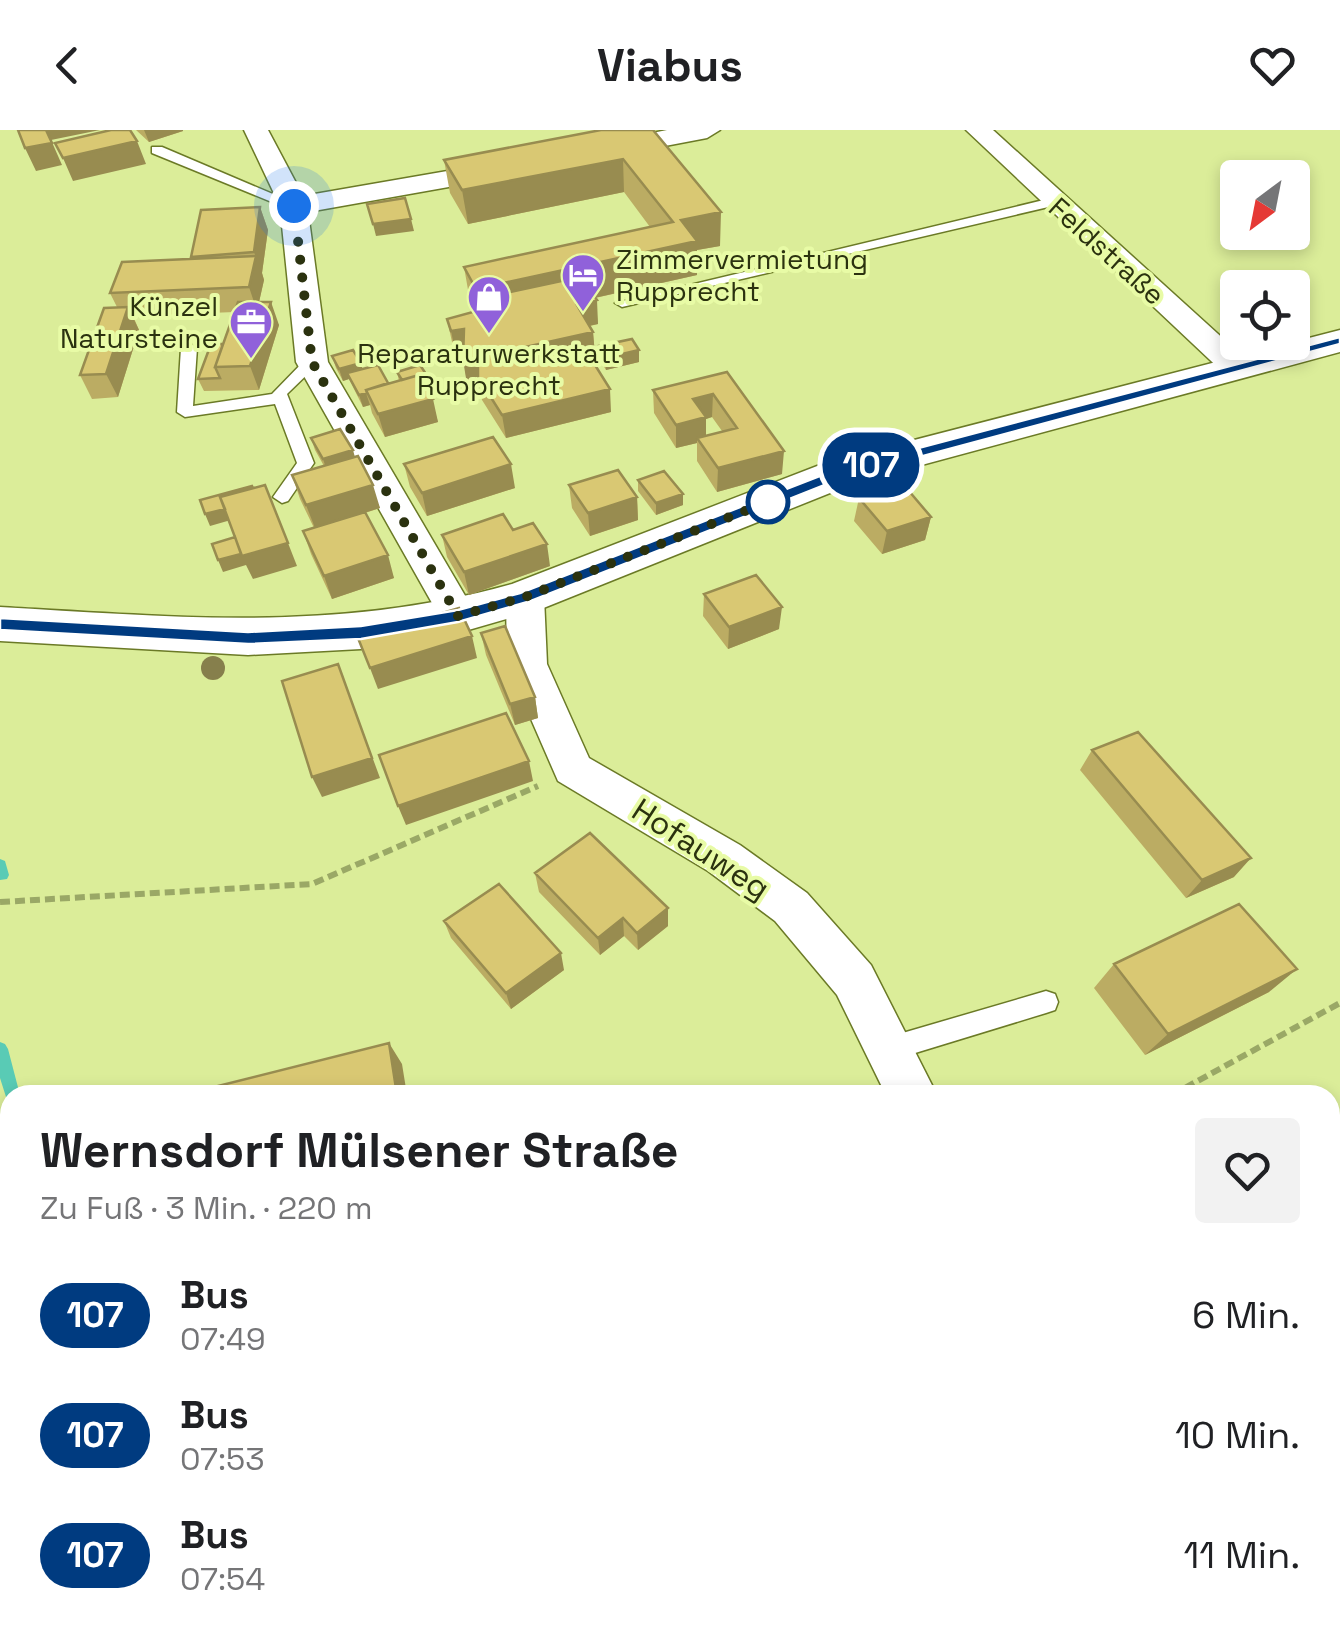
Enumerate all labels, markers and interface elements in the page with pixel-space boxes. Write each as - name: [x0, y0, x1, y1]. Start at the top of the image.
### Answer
- text: Viabus: [597, 37, 743, 94]
- icon: back: [40, 38, 95, 93]
- icon: heart: [1245, 38, 1300, 93]
- north arrow: [1220, 160, 1310, 250]
- map controls: [1220, 160, 1310, 360]
- your location: [269, 181, 319, 231]
- street label: Feldstraße: [1041, 189, 1173, 313]
- place label: Zimmervermietung Rupprecht: [616, 241, 868, 309]
- hotel icon: Zimmervermietung Rupprecht: [560, 252, 606, 313]
- button: locate: [1220, 270, 1310, 360]
- shop icon: Reparaturwerkstatt Rupprecht: [466, 274, 512, 335]
- place label: Künzel Natursteine: [60, 288, 218, 356]
- office icon: Künzel Natursteine: [228, 299, 274, 360]
- place label: Reparaturwerkstatt Rupprecht: [357, 335, 621, 403]
- line badge: 107: [814, 432, 928, 498]
- text: 107: [842, 443, 900, 487]
- unlabelled marker: [747, 481, 789, 523]
- street label: Hofauweg: [625, 790, 777, 908]
- button: heart: [1195, 1118, 1300, 1223]
- text: Wernsdorf Mülsener Straße: [40, 1120, 678, 1181]
- text: Zu Fuß · 3 Min. · 220 m: [40, 1188, 373, 1228]
- text: Bus: [180, 1271, 249, 1319]
- text: 6 Min.: [1192, 1291, 1300, 1339]
- text: 107: [66, 1293, 124, 1337]
- text: 07:49: [180, 1319, 266, 1359]
- text: Bus: [180, 1391, 249, 1439]
- text: 10 Min.: [1175, 1411, 1300, 1459]
- text: 107: [66, 1413, 124, 1457]
- text: 07:53: [180, 1439, 265, 1479]
- text: Bus: [180, 1511, 249, 1559]
- text: 11 Min.: [1183, 1531, 1300, 1579]
- text: 107: [66, 1533, 124, 1577]
- text: 07:54: [180, 1559, 265, 1599]

